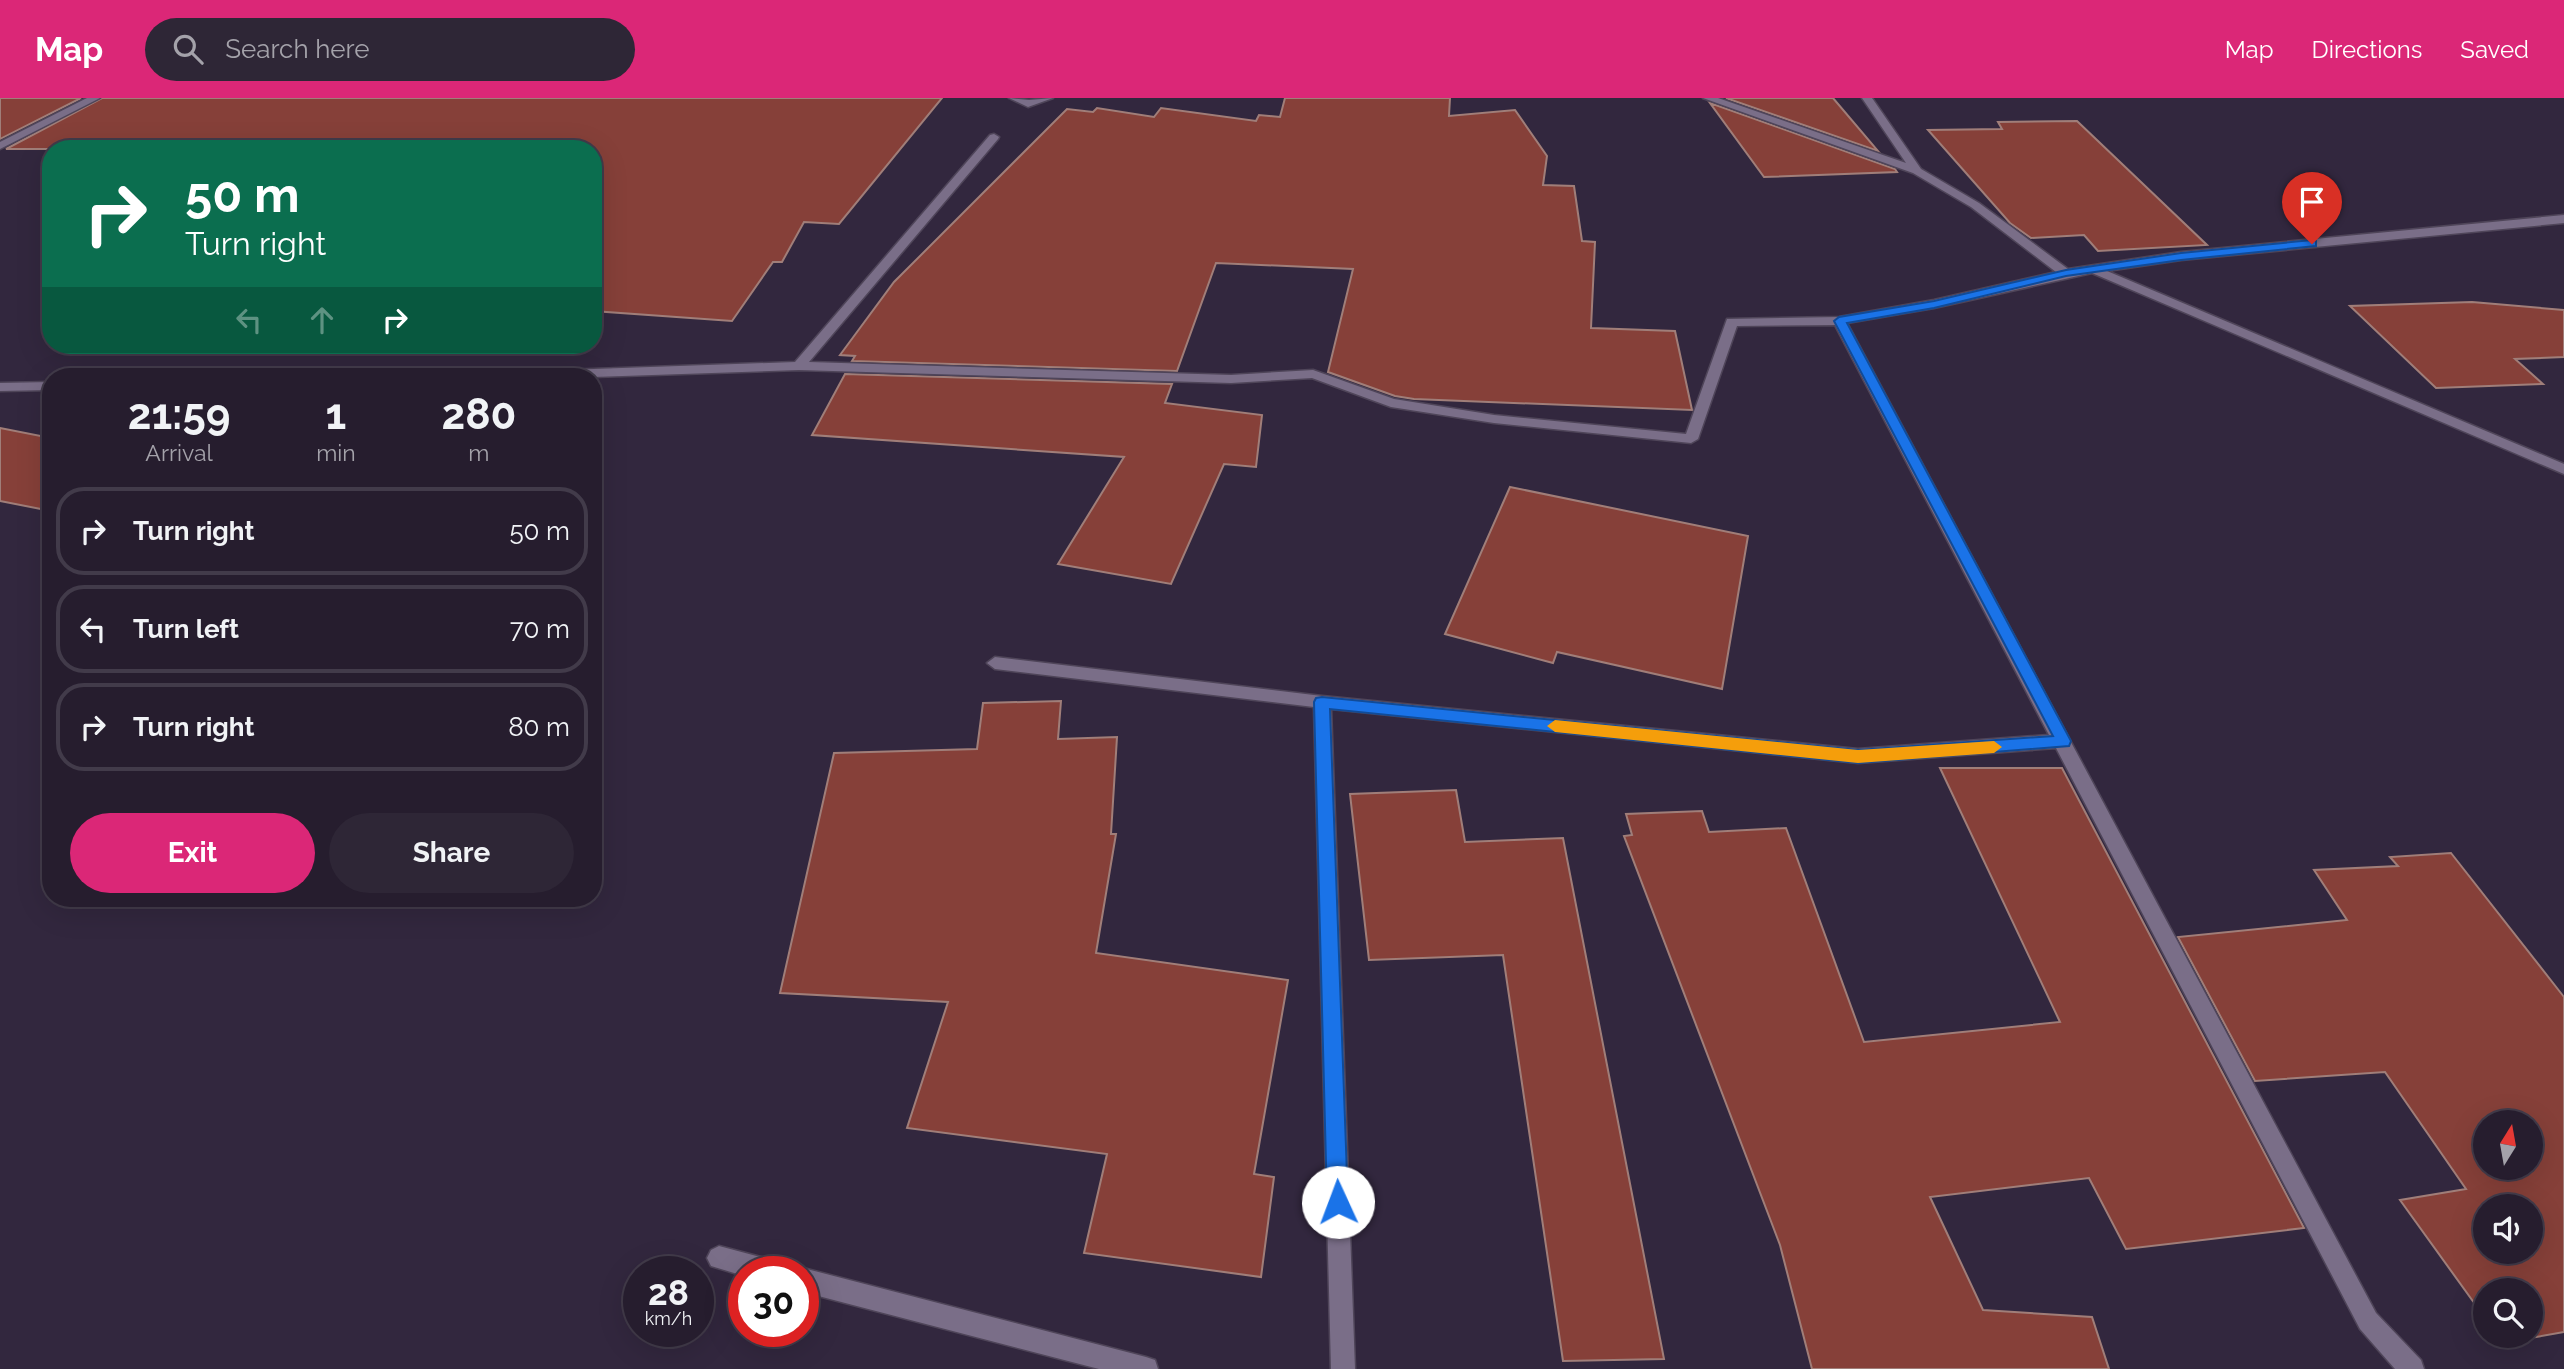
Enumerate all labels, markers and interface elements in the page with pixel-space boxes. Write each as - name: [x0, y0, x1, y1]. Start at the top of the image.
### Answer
- search box: [145, 18, 635, 81]
- text: Map: [35, 30, 103, 69]
- icon: search: [169, 30, 207, 68]
- text: Search here: [225, 34, 370, 64]
- text: Map: [2225, 35, 2274, 64]
- text: Directions: [2312, 35, 2422, 64]
- text: Saved: [2460, 35, 2529, 64]
- text: 50 m: [185, 166, 300, 223]
- icon: right: [70, 168, 161, 259]
- pin: [2282, 172, 2342, 244]
- icon: arrive: [2293, 183, 2331, 221]
- text: Turn right: [185, 225, 326, 262]
- icon: left: [230, 301, 268, 339]
- icon: ahead: [303, 301, 341, 339]
- icon: right: [376, 301, 414, 339]
- text: 21:59: [128, 390, 231, 439]
- text: 1: [326, 390, 346, 439]
- text: 280: [441, 390, 516, 439]
- text: Arrival: [145, 439, 213, 466]
- text: min: [316, 439, 356, 466]
- text: m: [468, 439, 489, 466]
- icon: right: [74, 512, 112, 550]
- text: Turn right: [133, 516, 254, 546]
- text: 50 m: [509, 516, 570, 546]
- icon: left: [74, 610, 112, 648]
- text: Turn left: [133, 614, 239, 644]
- text: 70 m: [510, 614, 570, 644]
- icon: right: [74, 708, 112, 746]
- text: Turn right: [133, 712, 254, 742]
- text: 80 m: [508, 712, 570, 742]
- button: Exit: [70, 813, 315, 893]
- button: Share: [329, 813, 574, 893]
- north arrow: [2473, 1110, 2543, 1180]
- map controls: [2473, 1110, 2543, 1348]
- position arrow: [1301, 1165, 1375, 1239]
- button: sound: [2473, 1194, 2543, 1264]
- speed limit sign: 30: [728, 1256, 819, 1347]
- text: 28: [648, 1272, 689, 1313]
- button: search: [2473, 1278, 2543, 1348]
- text: km/h: [645, 1308, 692, 1329]

